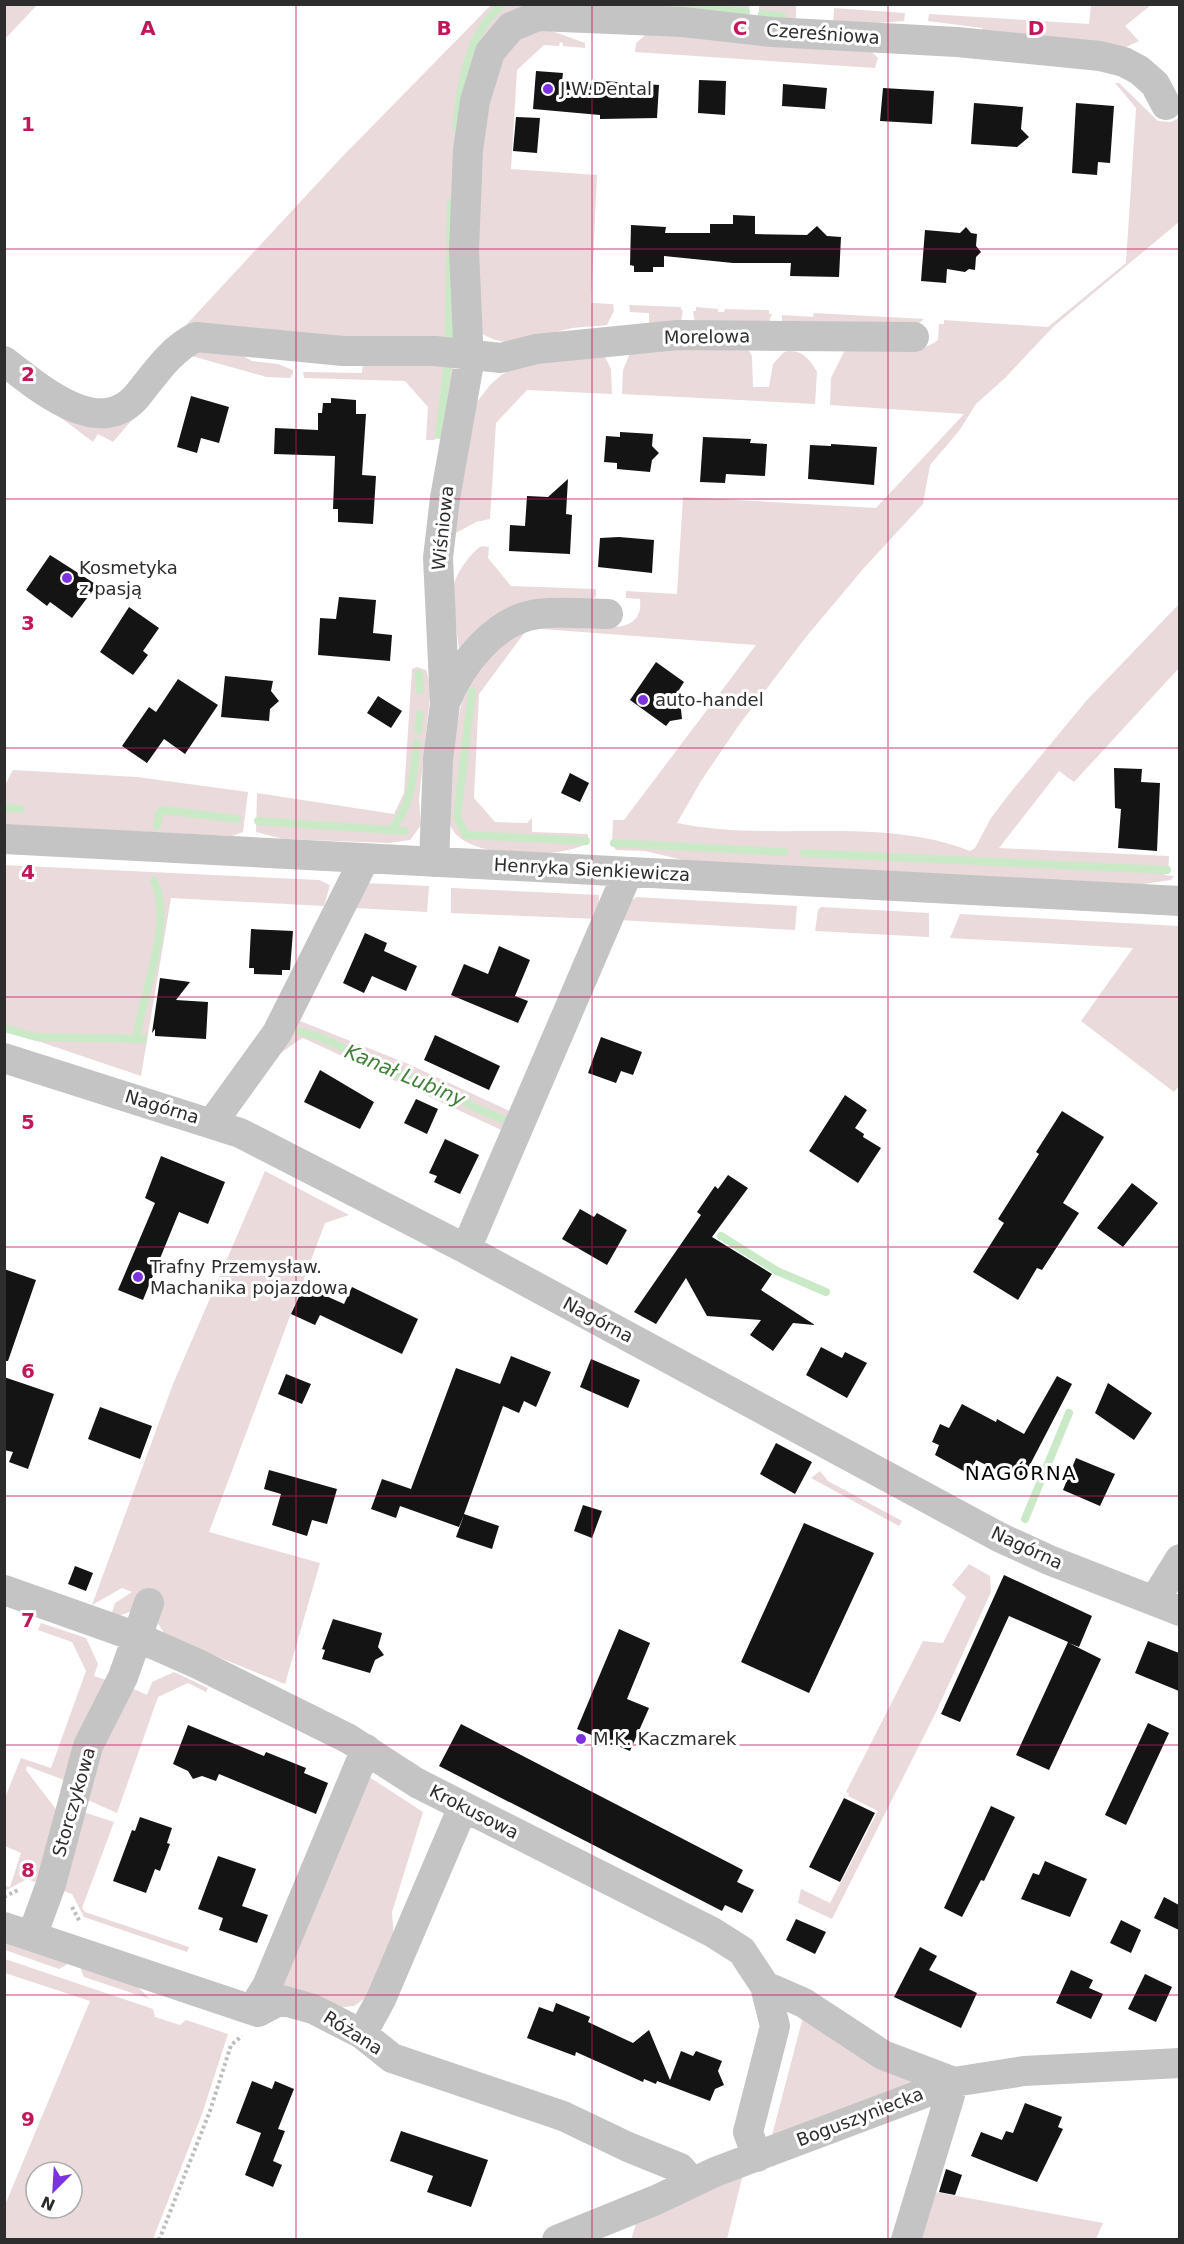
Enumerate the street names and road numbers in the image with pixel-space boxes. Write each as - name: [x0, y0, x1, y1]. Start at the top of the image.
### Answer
- street label: Czereśniowa: [766, 19, 880, 48]
- street label: Morelowa: [664, 325, 750, 348]
- street label: Wiśniowa: [428, 485, 457, 571]
- street label: Henryka Sienkiewicza: [493, 854, 691, 885]
- street label: Nagórna: [123, 1085, 202, 1128]
- street label: Nagórna: [560, 1292, 637, 1347]
- street label: Nagórna: [988, 1522, 1066, 1573]
- street label: Storczykowa: [48, 1745, 99, 1859]
- street label: Krokusowa: [426, 1780, 522, 1843]
- street label: Różana: [320, 2006, 387, 2059]
- street label: Boguszyniecka: [793, 2083, 926, 2150]

